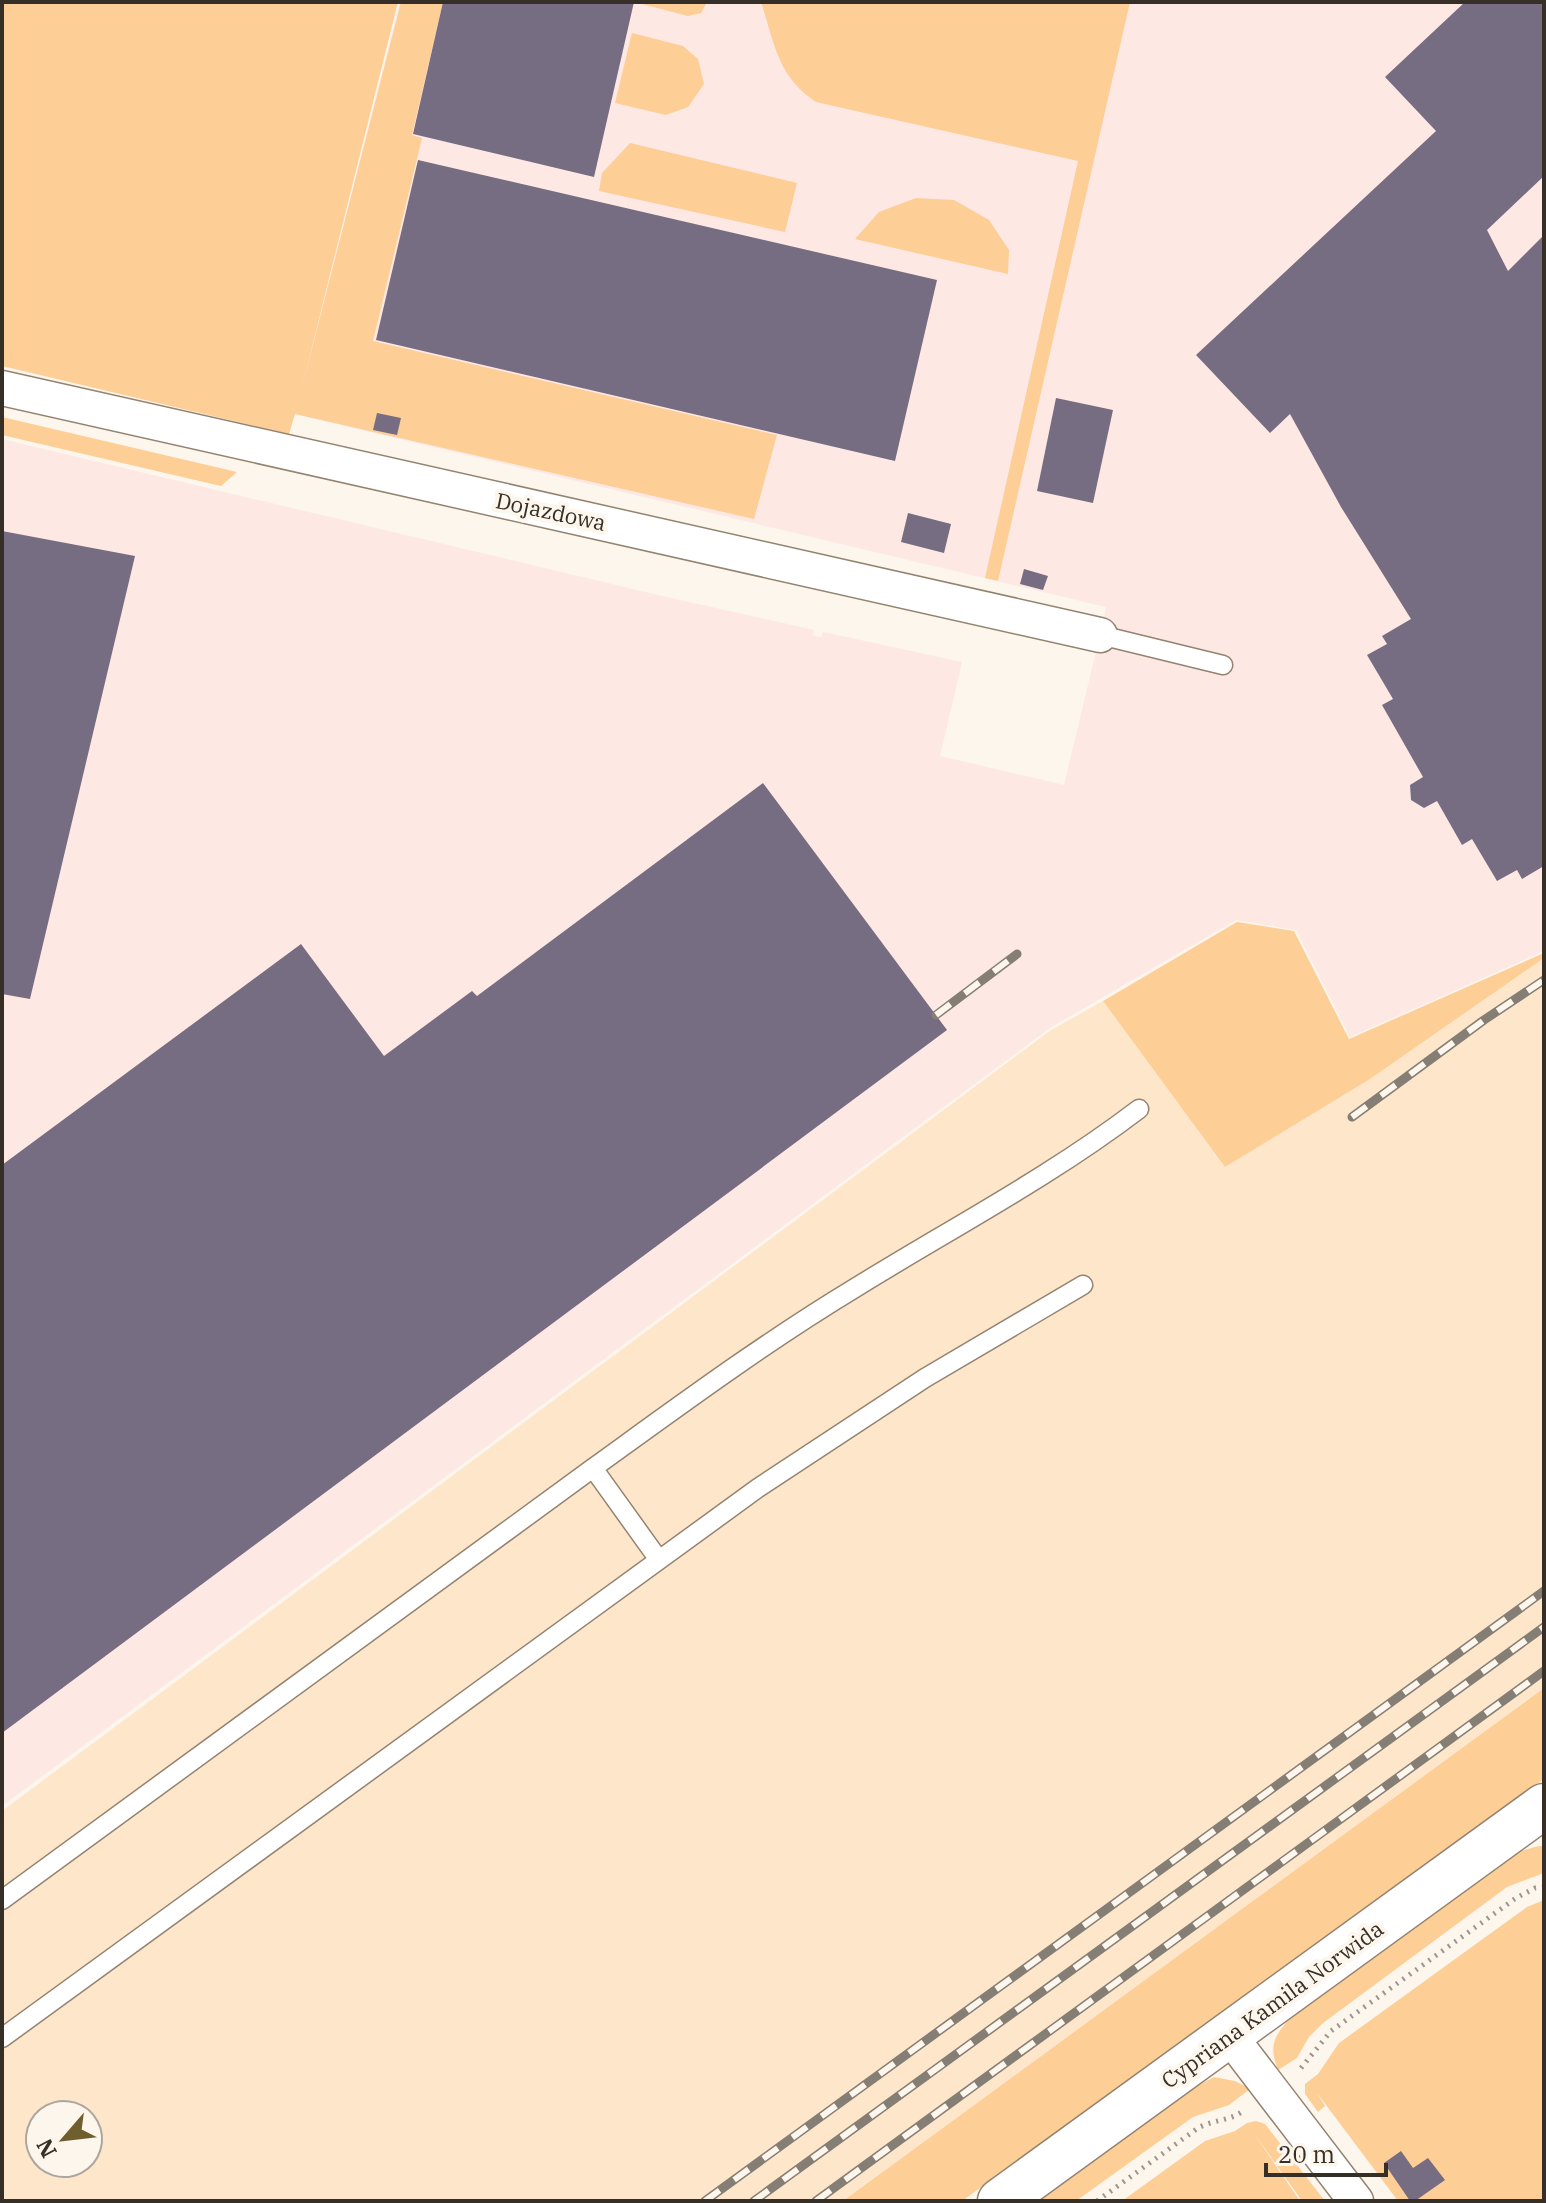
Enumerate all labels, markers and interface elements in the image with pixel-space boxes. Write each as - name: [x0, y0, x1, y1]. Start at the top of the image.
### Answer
- street label: Dojazdowa: [493, 485, 609, 537]
- street label: Cypriana Kamila Norwida: [1155, 1914, 1389, 2094]
- north arrow: [24, 2099, 104, 2179]
- scale bar: [1266, 2127, 1386, 2177]
- text: N: [29, 2134, 63, 2163]
- text: 20 m: [1278, 2138, 1335, 2170]

